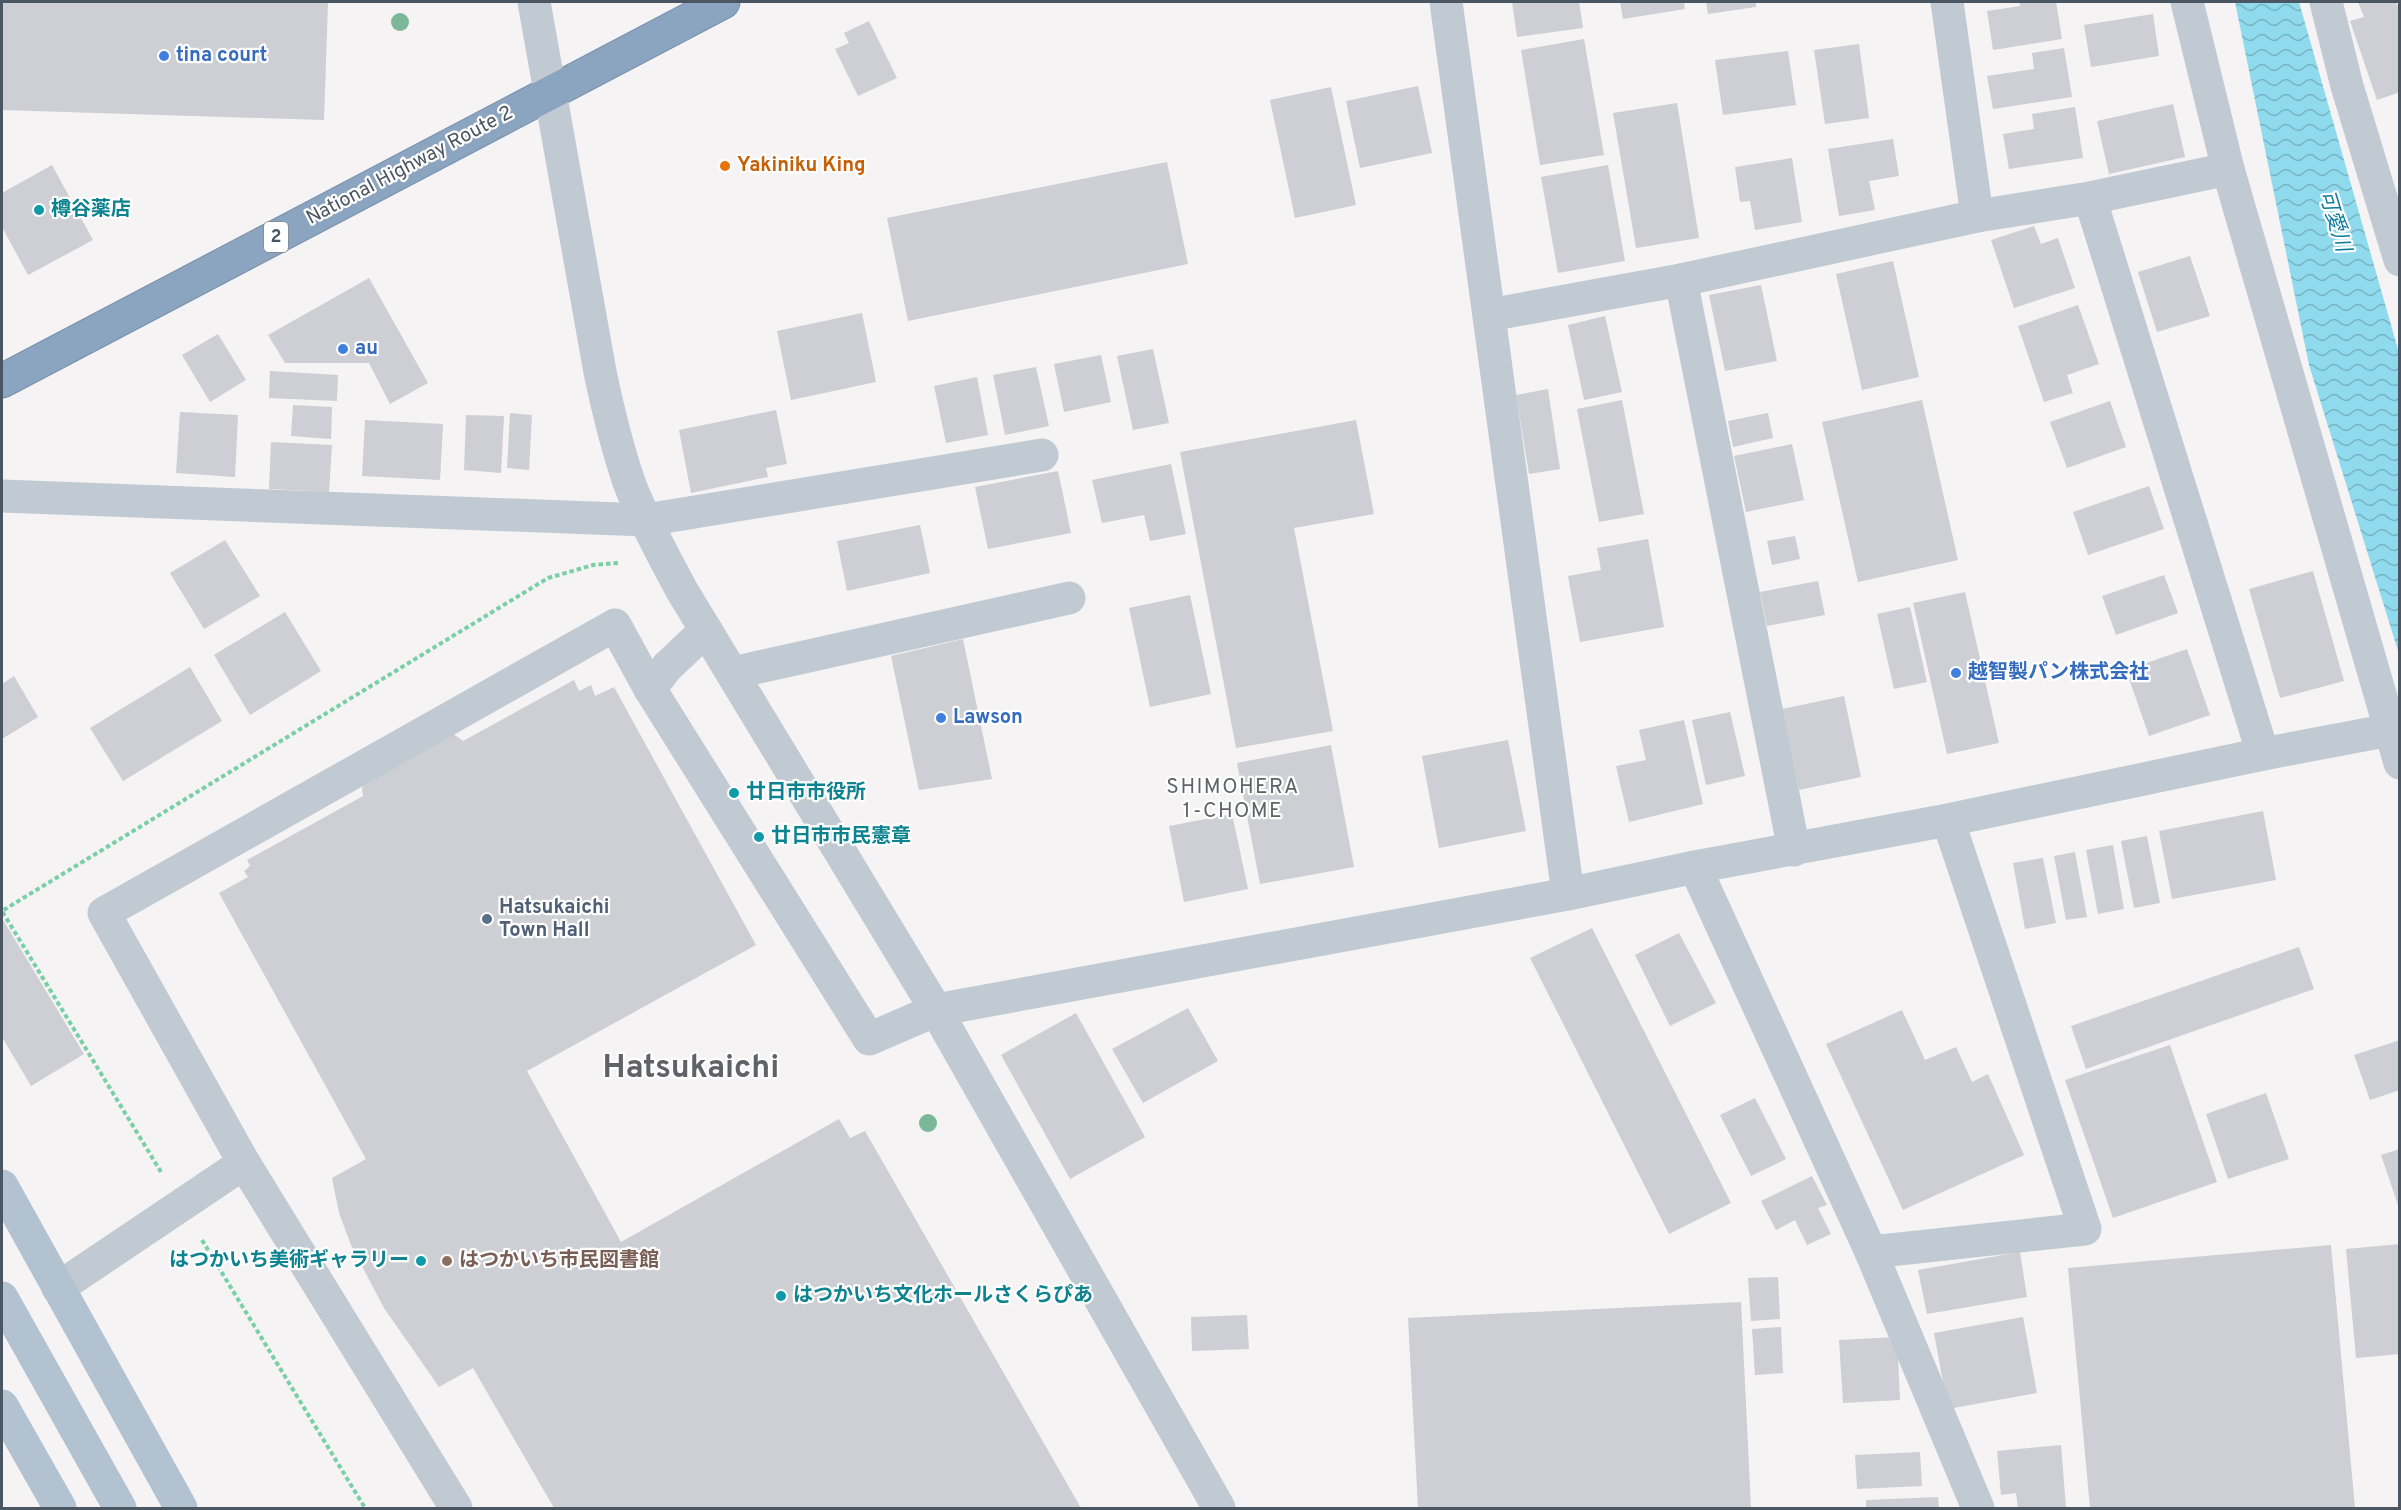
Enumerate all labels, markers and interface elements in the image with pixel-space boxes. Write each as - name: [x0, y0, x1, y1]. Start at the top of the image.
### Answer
- place label: tina court: [176, 43, 268, 69]
- marker: tina court: [157, 49, 171, 63]
- street label: National Highway Route 2: [302, 100, 518, 232]
- place label: Yakiniku King: [737, 153, 866, 179]
- marker: Yakiniku King: [718, 159, 732, 173]
- water label: 可愛川: [2312, 187, 2357, 257]
- place label: 樽谷薬店: [51, 197, 131, 223]
- marker: 樽谷薬店: [32, 203, 46, 217]
- road number: 2: [264, 222, 288, 252]
- place label: au: [355, 336, 378, 362]
- marker: au: [336, 342, 350, 356]
- place label: 越智製パン株式会社: [1968, 660, 2149, 686]
- marker: 越智製パン株式会社: [1949, 666, 1963, 680]
- place label: Lawson: [953, 705, 1023, 731]
- marker: Lawson: [934, 711, 948, 725]
- district label: SHIMOHERA 1-CHOME: [1166, 774, 1300, 825]
- place label: 廿日市市役所: [746, 780, 866, 806]
- marker: 廿日市市役所: [727, 786, 741, 800]
- place label: 廿日市市民憲章: [771, 824, 911, 850]
- marker: 廿日市市民憲章: [752, 830, 766, 844]
- place label: Hatsukaichi Town Hall: [499, 895, 609, 944]
- marker: Hatsukaichi Town Hall: [480, 912, 494, 926]
- district label: Hatsukaichi: [603, 1049, 779, 1089]
- place label: はつかいち美術ギャラリー: [169, 1248, 409, 1274]
- place label: はつかいち市民図書館: [459, 1248, 659, 1274]
- marker: はつかいち美術ギャラリー: [414, 1254, 428, 1268]
- marker: はつかいち市民図書館: [440, 1254, 454, 1268]
- place label: はつかいち文化ホールさくらぴあ: [793, 1283, 1093, 1309]
- marker: はつかいち文化ホールさくらぴあ: [774, 1289, 788, 1303]

